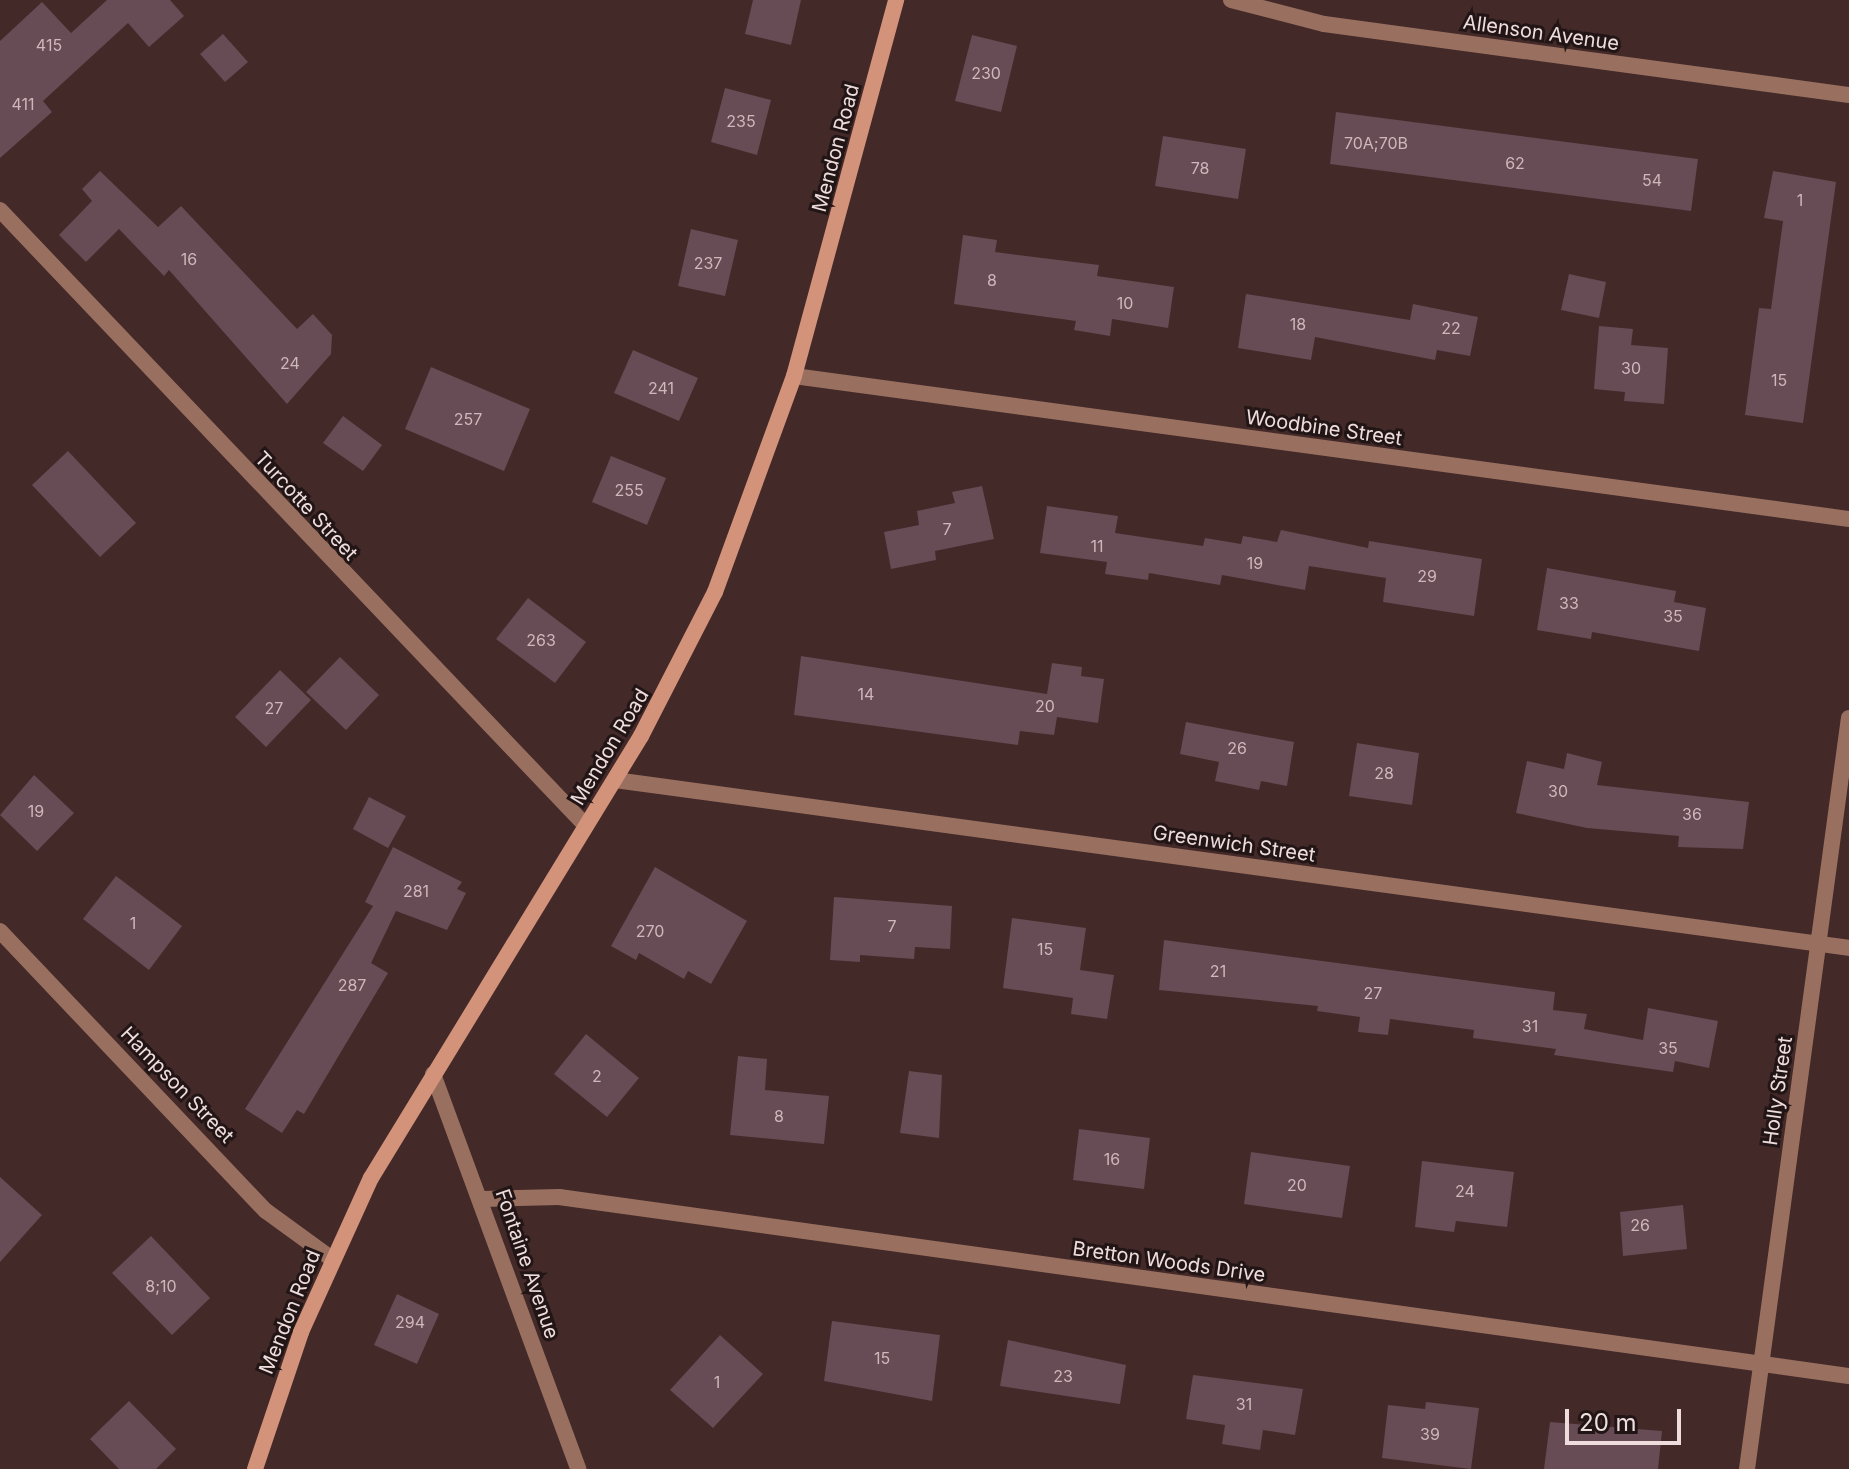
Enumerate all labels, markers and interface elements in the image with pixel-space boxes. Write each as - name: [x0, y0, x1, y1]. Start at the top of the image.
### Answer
- street label: Allenson Avenue: [1461, 10, 1621, 56]
- house number: 415: [36, 35, 62, 55]
- house number: 230: [971, 63, 1001, 83]
- street label: Mendon Road: [807, 81, 865, 215]
- house number: 411: [11, 94, 35, 114]
- house number: 235: [726, 111, 756, 131]
- house number: 70A;70B: [1344, 133, 1408, 153]
- house number: 62: [1505, 153, 1525, 173]
- house number: 78: [1191, 158, 1209, 178]
- house number: 54: [1642, 170, 1662, 190]
- house number: 1: [1797, 190, 1803, 210]
- house number: 16: [181, 249, 197, 269]
- house number: 237: [694, 253, 722, 273]
- house number: 8: [987, 270, 997, 290]
- house number: 10: [1117, 293, 1133, 313]
- house number: 18: [1290, 314, 1306, 334]
- house number: 22: [1441, 318, 1461, 338]
- house number: 24: [280, 353, 300, 373]
- house number: 30: [1621, 358, 1641, 378]
- house number: 15: [1771, 370, 1787, 390]
- house number: 241: [648, 378, 674, 398]
- street label: Woodbine Street: [1244, 405, 1404, 451]
- house number: 257: [454, 409, 482, 429]
- street label: Turcotte Street: [249, 447, 363, 565]
- house number: 255: [614, 480, 644, 500]
- house number: 7: [942, 519, 952, 539]
- house number: 11: [1090, 536, 1104, 556]
- house number: 19: [1247, 553, 1263, 573]
- house number: 29: [1417, 566, 1437, 586]
- house number: 33: [1559, 593, 1579, 613]
- house number: 35: [1663, 606, 1683, 626]
- house number: 263: [526, 630, 556, 650]
- street label: Mendon Road: [566, 684, 654, 810]
- house number: 14: [858, 684, 874, 704]
- house number: 20: [1035, 696, 1055, 716]
- house number: 27: [265, 698, 283, 718]
- house number: 26: [1227, 738, 1247, 758]
- house number: 28: [1374, 763, 1394, 783]
- house number: 30: [1548, 781, 1568, 801]
- house number: 19: [28, 801, 44, 821]
- house number: 36: [1682, 804, 1702, 824]
- street label: Greenwich Street: [1151, 821, 1317, 867]
- house number: 281: [403, 881, 429, 901]
- house number: 1: [130, 913, 136, 933]
- house number: 7: [887, 916, 897, 936]
- house number: 270: [636, 921, 664, 941]
- house number: 15: [1037, 939, 1053, 959]
- house number: 21: [1210, 961, 1226, 981]
- house number: 287: [338, 975, 366, 995]
- house number: 27: [1364, 983, 1382, 1003]
- house number: 31: [1522, 1016, 1538, 1036]
- street label: Hampson Street: [115, 1022, 239, 1148]
- street label: Holly Street: [1758, 1035, 1798, 1147]
- house number: 35: [1658, 1038, 1678, 1058]
- house number: 2: [592, 1066, 602, 1086]
- house number: 8: [774, 1106, 784, 1126]
- house number: 16: [1104, 1149, 1120, 1169]
- house number: 20: [1287, 1175, 1307, 1195]
- house number: 24: [1455, 1181, 1475, 1201]
- street label: Fontaine Avenue: [490, 1186, 564, 1342]
- house number: 26: [1630, 1215, 1650, 1235]
- street label: Bretton Woods Drive: [1071, 1237, 1267, 1287]
- street label: Mendon Road: [254, 1247, 326, 1377]
- house number: 8;10: [145, 1276, 177, 1296]
- house number: 294: [395, 1312, 425, 1332]
- house number: 15: [874, 1348, 890, 1368]
- house number: 23: [1053, 1366, 1073, 1386]
- house number: 1: [714, 1372, 720, 1392]
- scale bar: [1569, 1393, 1685, 1443]
- house number: 31: [1236, 1394, 1252, 1414]
- text: 20 m: [1579, 1408, 1637, 1437]
- house number: 39: [1420, 1424, 1440, 1444]

